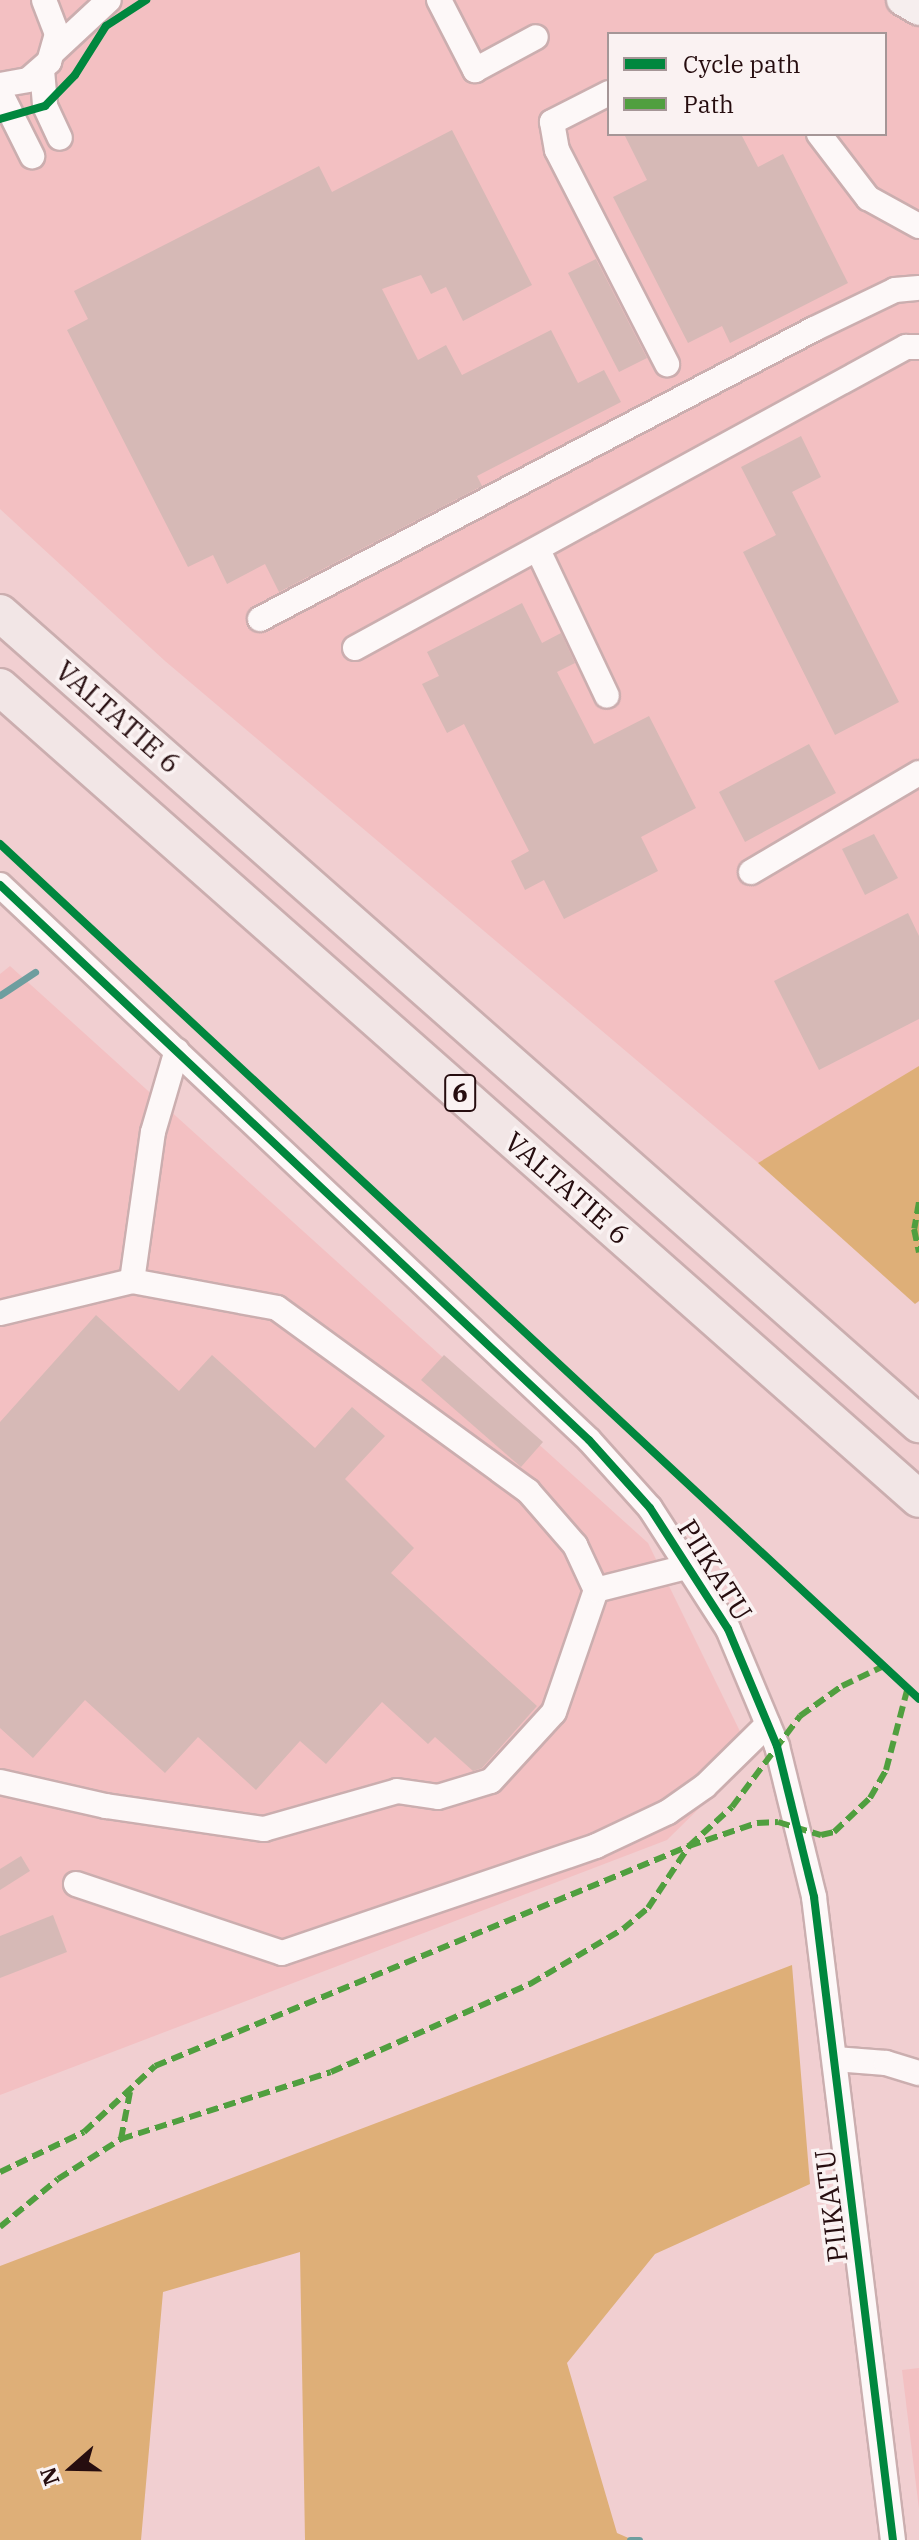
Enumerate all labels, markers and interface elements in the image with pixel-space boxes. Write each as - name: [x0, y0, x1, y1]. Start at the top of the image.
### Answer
- legend: [607, 32, 887, 136]
- text: Cycle path: [683, 48, 800, 80]
- text: Path: [683, 88, 734, 120]
- street label: VALTATIE 6: [49, 654, 187, 780]
- road number: 6: [444, 1071, 476, 1115]
- street label: VALTATIE 6: [498, 1125, 636, 1251]
- street label: PIIKATU: [671, 1513, 759, 1627]
- street label: PIIKATU: [807, 2148, 855, 2264]
- north arrow: [32, 2428, 112, 2508]
- text: N: [32, 2463, 66, 2490]

